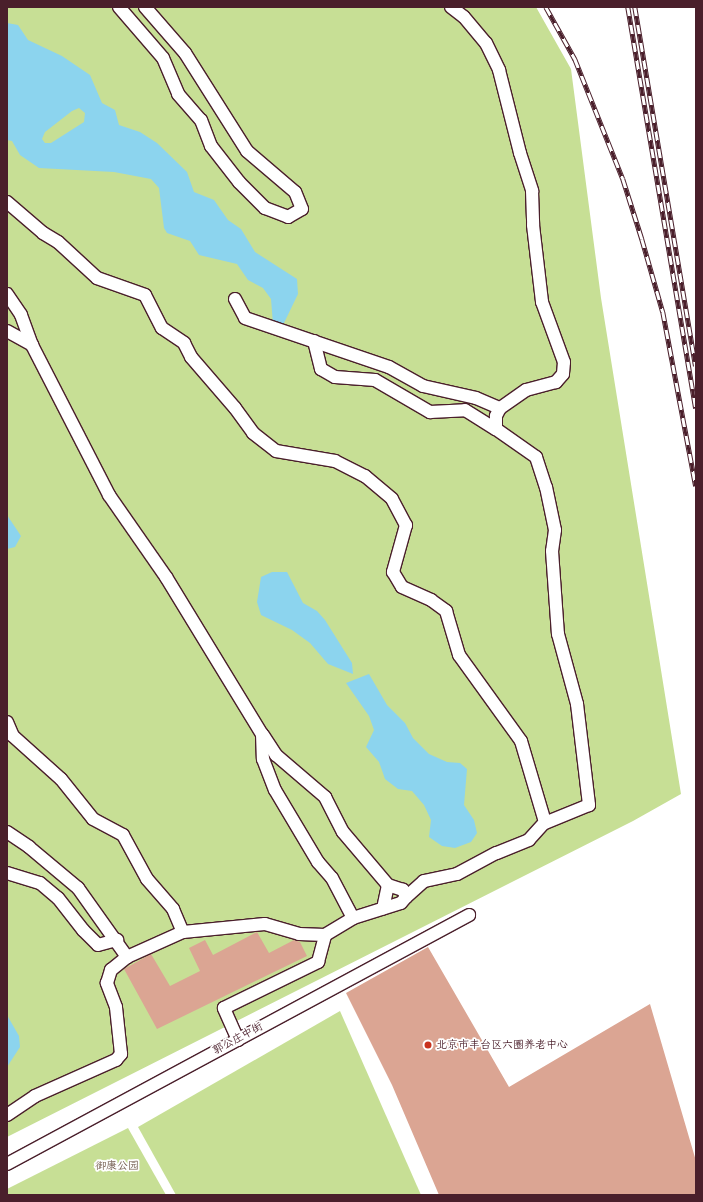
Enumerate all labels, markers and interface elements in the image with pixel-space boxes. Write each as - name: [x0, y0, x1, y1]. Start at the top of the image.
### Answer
- street label: 郭公庄中街: [211, 1020, 265, 1058]
- place label: 北京市丰台区六圈养老中心: [436, 1038, 568, 1052]
- marker: 北京市丰台区六圈养老中心: [423, 1040, 433, 1050]
- park label: 御康公园: [95, 1159, 139, 1173]

